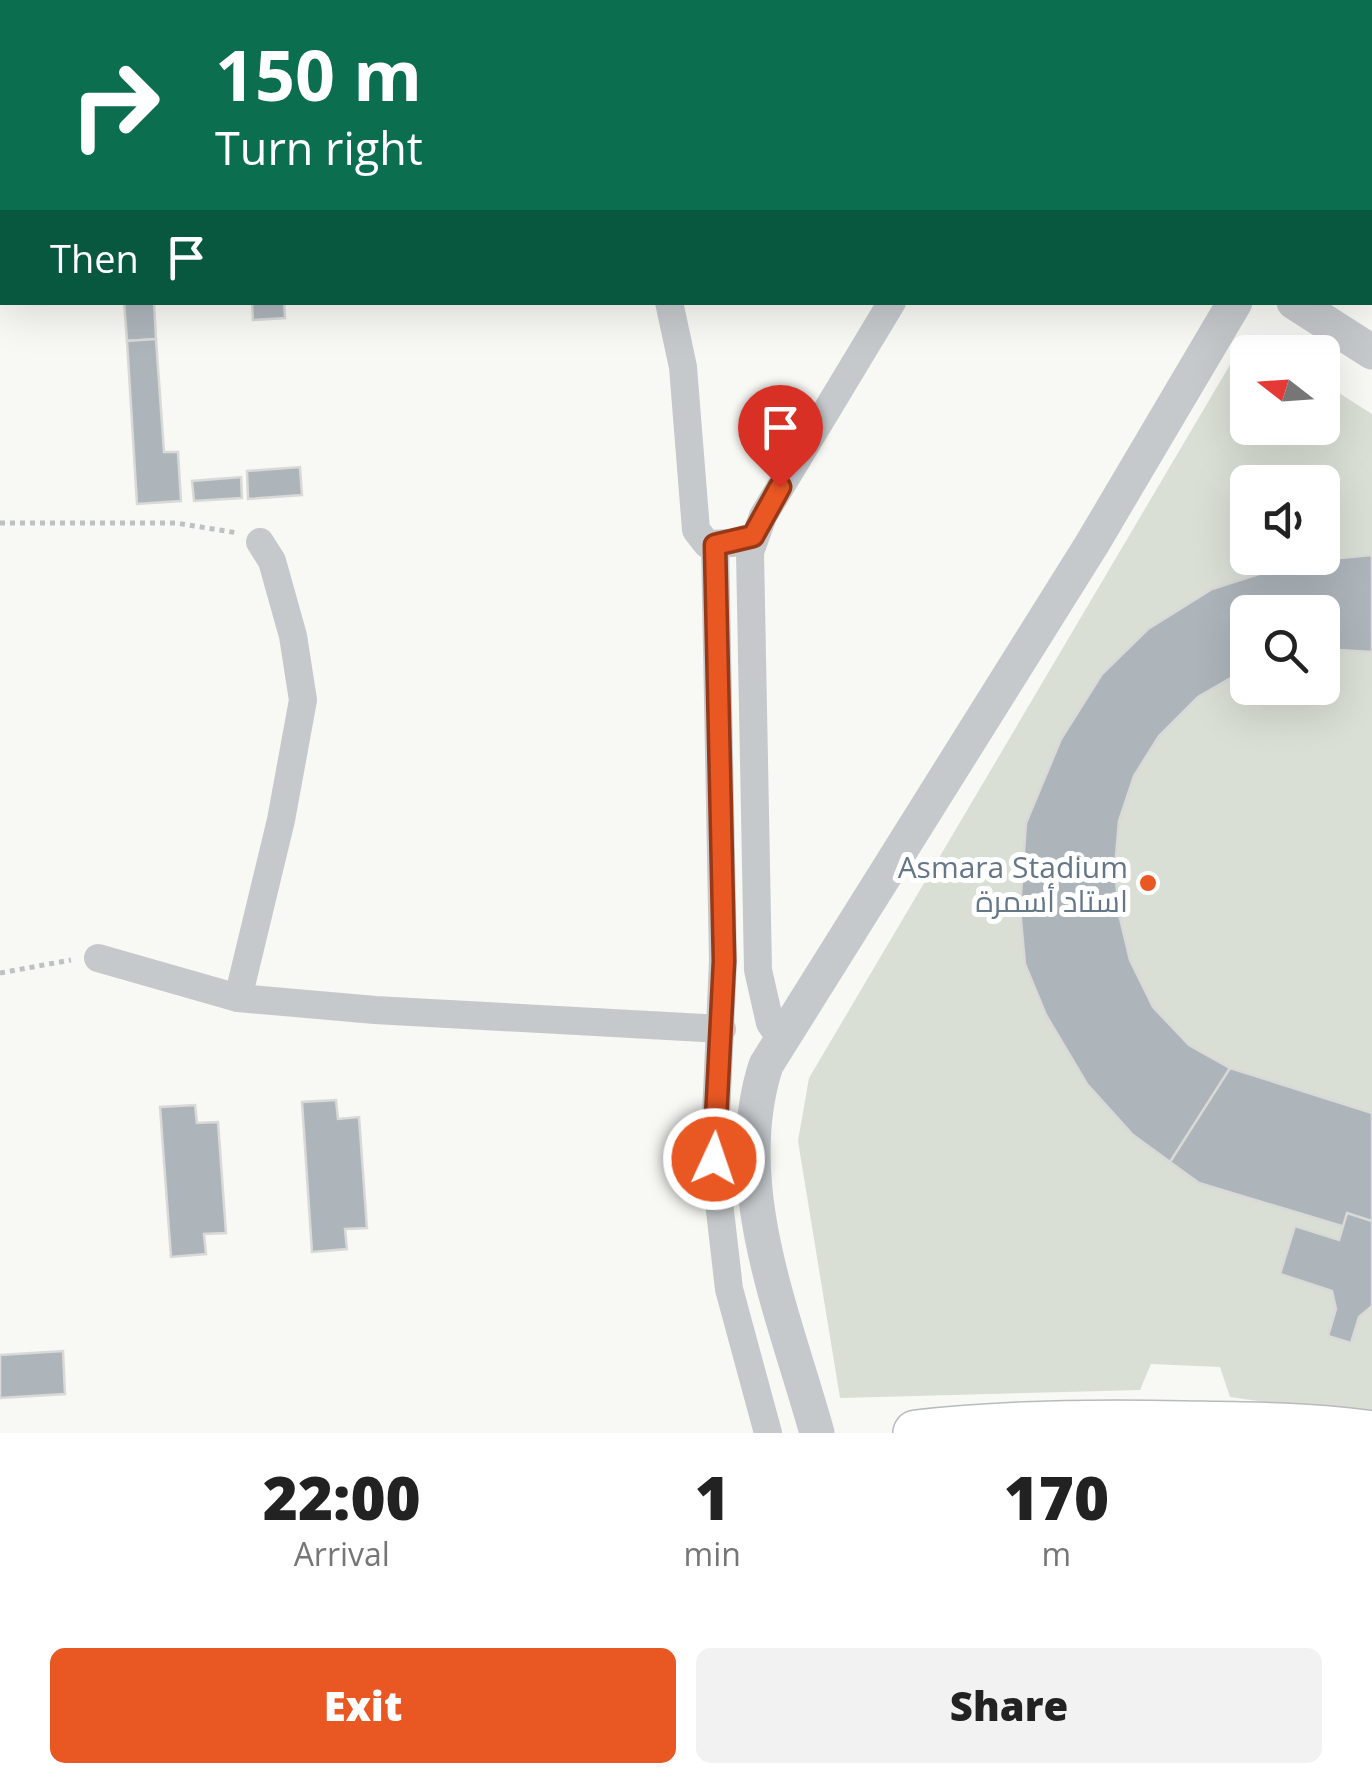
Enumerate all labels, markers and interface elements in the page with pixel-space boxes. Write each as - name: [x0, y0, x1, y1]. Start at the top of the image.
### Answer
- text: 150 m: [215, 26, 422, 122]
- icon: right: [50, 40, 180, 170]
- text: Turn right: [215, 117, 423, 178]
- icon: arrive: [159, 230, 214, 285]
- text: Then: [50, 232, 139, 284]
- north arrow: [1230, 335, 1340, 445]
- map controls: [1230, 335, 1340, 705]
- pin: [738, 385, 823, 488]
- icon: arrive: [753, 400, 808, 455]
- button: sound: [1230, 465, 1340, 575]
- button: search: [1230, 595, 1340, 705]
- place label: Asmara Stadium استاد أسمرة: [898, 846, 1128, 921]
- marker: Asmara Stadium استاد أسمرة: [1137, 872, 1159, 894]
- position arrow: [662, 1107, 766, 1211]
- text: 22:00: [263, 1456, 421, 1538]
- text: 1: [695, 1456, 730, 1538]
- text: 170: [1004, 1456, 1109, 1538]
- text: Arrival: [294, 1532, 390, 1575]
- text: min: [684, 1532, 741, 1575]
- text: m: [1042, 1532, 1071, 1575]
- button: Exit: [50, 1648, 676, 1763]
- button: Share: [696, 1648, 1322, 1763]

